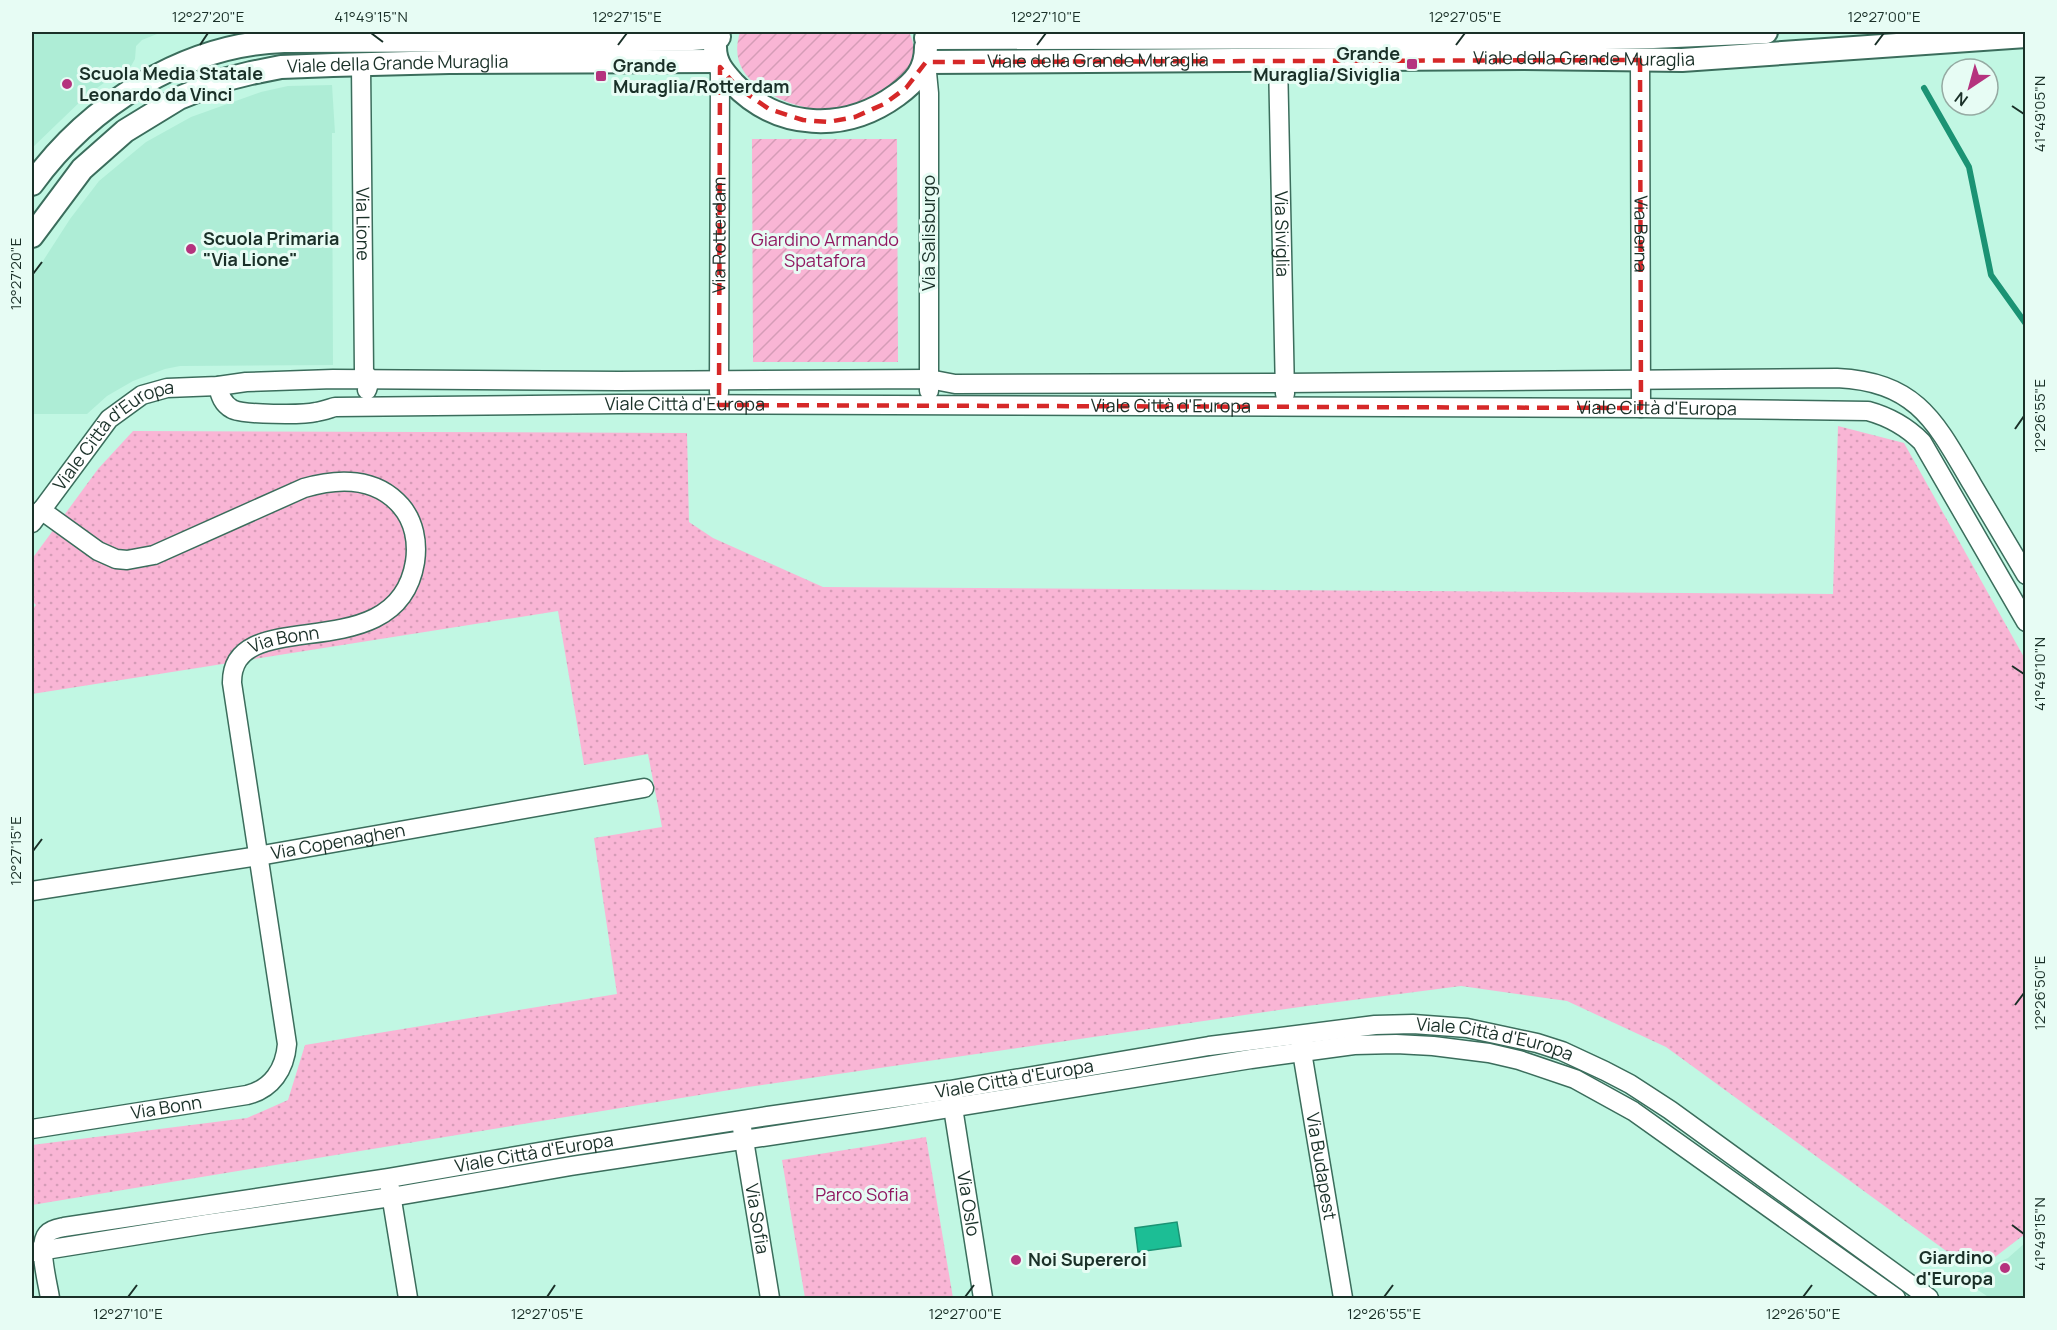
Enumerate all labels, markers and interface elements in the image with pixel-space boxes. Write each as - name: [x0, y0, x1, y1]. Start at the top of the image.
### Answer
- text: 12°27'20"E: [172, 6, 244, 27]
- text: 41°49'15"N: [334, 6, 408, 27]
- text: 12°27'15"E: [592, 6, 662, 27]
- text: 12°27'10"E: [1011, 6, 1081, 27]
- text: 12°27'05"E: [1429, 6, 1501, 27]
- text: 12°27'00"E: [1847, 6, 1921, 27]
- place label: Grande Muraglia/Siviglia: [1253, 41, 1400, 86]
- street label: Viale della Grande Muraglia: [1473, 45, 1696, 71]
- street label: Viale della Grande Muraglia: [987, 47, 1209, 73]
- street label: Viale della Grande Muraglia: [286, 49, 509, 78]
- place label: Grande Muraglia/Rotterdam: [613, 53, 789, 98]
- marker: Grande Muraglia/Siviglia: [1405, 57, 1419, 71]
- north arrow: [1940, 57, 2000, 117]
- place label: Scuola Media Statale Leonardo da Vinci: [79, 61, 263, 106]
- marker: Grande Muraglia/Rotterdam: [594, 69, 608, 83]
- text: 41°49'05"N: [2029, 76, 2050, 152]
- marker: Scuola Media Statale Leonardo da Vinci: [60, 77, 74, 91]
- text: N: [1950, 87, 1972, 111]
- street label: Via Salisburgo: [916, 175, 940, 291]
- street label: Via Rotterdam: [706, 177, 731, 293]
- street label: Via Lione: [351, 187, 376, 261]
- street label: Via Siviglia: [1270, 191, 1296, 277]
- street label: Via Berna: [1629, 195, 1654, 273]
- place label: Scuola Primaria "Via Lione": [203, 226, 339, 271]
- park label: Giardino Armando Spatafora: [751, 227, 899, 272]
- text: 12°27'20"E: [5, 238, 26, 310]
- marker: Scuola Primaria "Via Lione": [184, 242, 198, 256]
- street label: Viale Città d'Europa: [47, 375, 174, 495]
- text: 12°26'55"E: [2029, 379, 2050, 453]
- street label: Viale Città d'Europa: [605, 391, 765, 416]
- street label: Viale Città d'Europa: [1091, 393, 1251, 417]
- street label: Viale Città d'Europa: [1577, 395, 1737, 420]
- street label: Via Bonn: [244, 620, 321, 658]
- text: 41°49'10"N: [2029, 637, 2050, 711]
- text: 12°27'15"E: [5, 816, 26, 886]
- street label: Via Copenaghen: [269, 817, 407, 865]
- text: 12°26'50"E: [2029, 956, 2050, 1030]
- street label: Viale Città d'Europa: [1415, 1011, 1578, 1066]
- street label: Viale Città d'Europa: [933, 1053, 1095, 1103]
- street label: Via Bonn: [129, 1089, 203, 1124]
- street label: Via Budapest: [1301, 1111, 1343, 1222]
- street label: Viale Città d'Europa: [453, 1127, 615, 1177]
- street label: Via Oslo: [952, 1169, 986, 1238]
- street label: Via Sofia: [740, 1182, 776, 1256]
- park label: Parco Sofia: [815, 1182, 909, 1206]
- text: 41°49'15"N: [2029, 1197, 2050, 1271]
- place label: Giardino d'Europa: [1916, 1245, 1993, 1290]
- place label: Noi Supereroi: [1028, 1247, 1147, 1271]
- marker: Noi Supereroi: [1009, 1253, 1023, 1267]
- marker: Giardino d'Europa: [1998, 1261, 2012, 1275]
- text: 12°27'10"E: [93, 1303, 163, 1324]
- text: 12°27'05"E: [511, 1303, 583, 1324]
- text: 12°27'00"E: [928, 1303, 1002, 1324]
- text: 12°26'55"E: [1347, 1303, 1421, 1324]
- text: 12°26'50"E: [1766, 1303, 1840, 1324]

